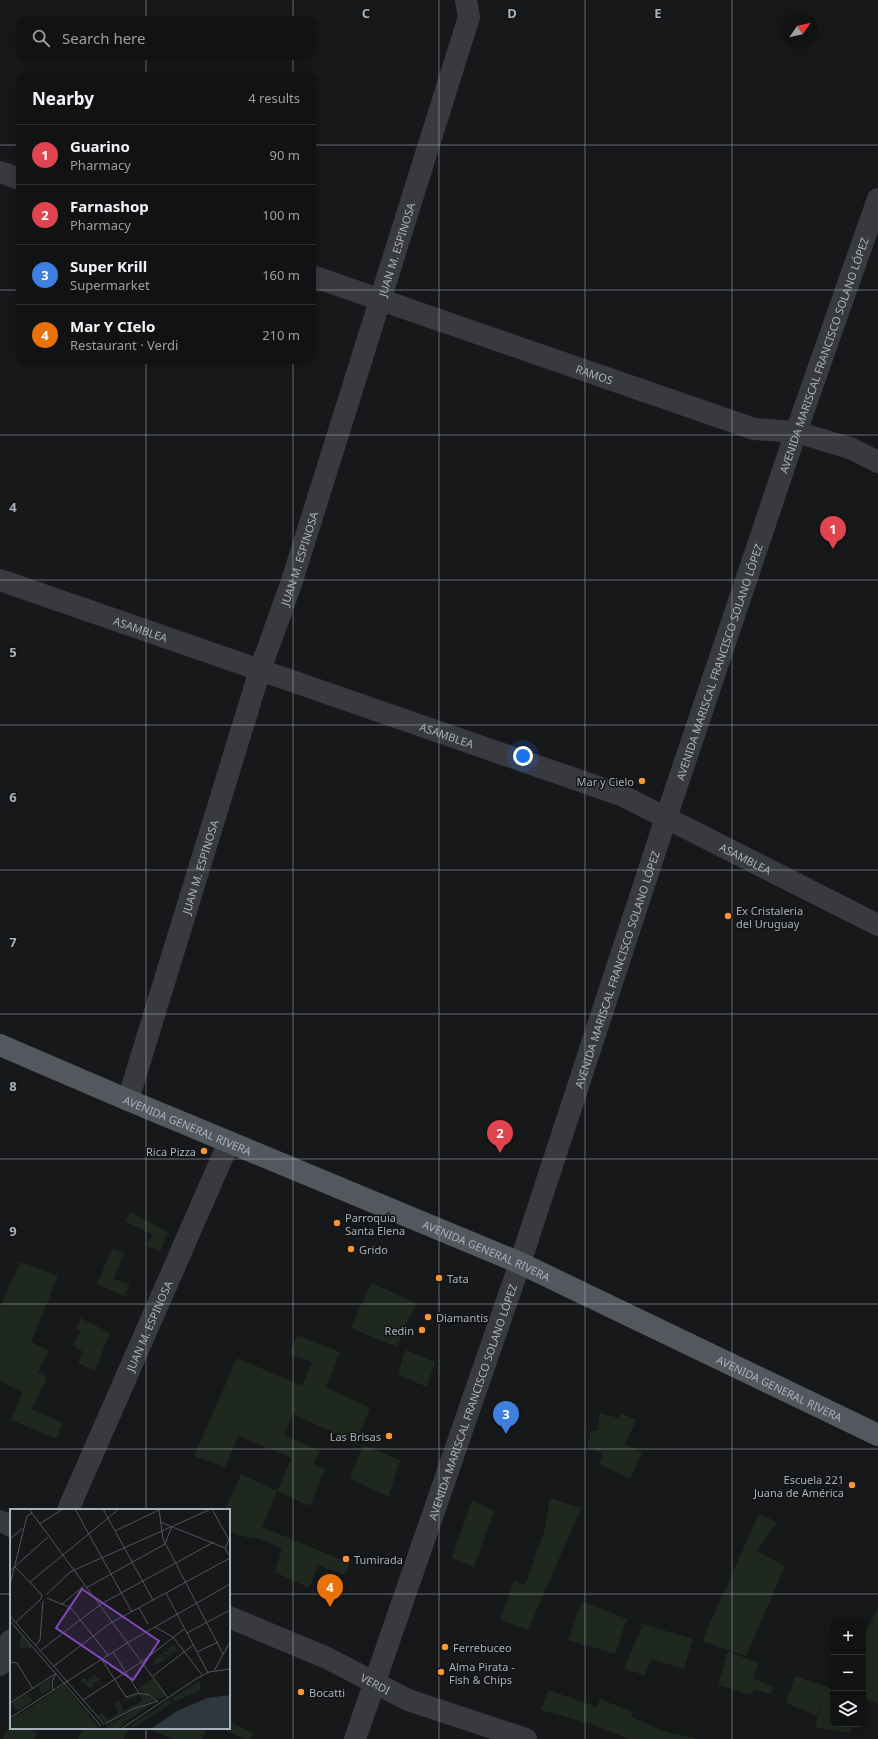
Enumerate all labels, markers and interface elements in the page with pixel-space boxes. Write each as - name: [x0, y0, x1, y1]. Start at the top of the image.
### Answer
- text: C: [362, 4, 370, 22]
- text: D: [507, 4, 517, 22]
- text: E: [654, 4, 662, 22]
- north arrow: [782, 12, 818, 48]
- search box: [16, 16, 316, 60]
- icon: search: [30, 27, 52, 49]
- text: Search here: [62, 28, 145, 48]
- text: Nearby: [32, 87, 94, 110]
- text: 4 results: [248, 89, 300, 107]
- text: Guarino: [70, 136, 130, 156]
- text: 1: [41, 146, 49, 164]
- text: 90 m: [270, 146, 300, 164]
- text: Pharmacy: [70, 156, 131, 174]
- text: Farnashop: [70, 196, 149, 216]
- street label: JUAN M. ESPINOSA: [374, 200, 418, 299]
- text: 2: [41, 206, 49, 224]
- text: 100 m: [262, 206, 300, 224]
- text: Pharmacy: [70, 216, 131, 234]
- street label: AVENIDA MARISCAL FRANCISCO SOLANO LÓPEZ: [775, 235, 871, 475]
- text: Super Krill: [70, 256, 147, 276]
- text: 3: [41, 266, 49, 284]
- text: 160 m: [262, 266, 300, 284]
- text: Supermarket: [70, 276, 150, 294]
- text: Mar Y CIelo: [70, 316, 155, 336]
- text: 4: [41, 326, 49, 344]
- text: 210 m: [262, 326, 300, 344]
- text: Restaurant · Verdi: [70, 336, 178, 354]
- street label: RAMOS: [574, 360, 615, 387]
- text: 4: [9, 498, 17, 516]
- street label: JUAN M. ESPINOSA: [276, 509, 321, 608]
- pin: 1: [820, 516, 846, 549]
- street label: AVENIDA MARISCAL FRANCISCO SOLANO LÓPEZ: [672, 541, 765, 782]
- street label: ASAMBLEA: [112, 612, 171, 645]
- text: 5: [9, 643, 17, 661]
- street label: ASAMBLEA: [418, 718, 477, 751]
- your location: [513, 746, 533, 766]
- place label: Mar y Cielo: [576, 774, 634, 789]
- marker: Mar y Cielo: [637, 776, 647, 786]
- text: 6: [9, 788, 17, 806]
- street label: JUAN M. ESPINOSA: [178, 817, 221, 917]
- street label: ASAMBLEA: [717, 839, 775, 878]
- street label: AVENIDA MARISCAL FRANCISCO SOLANO LÓPEZ: [570, 849, 662, 1090]
- place label: Ex Cristaleria del Uruguay: [736, 903, 803, 931]
- marker: Ex Cristaleria del Uruguay: [723, 911, 733, 921]
- text: 7: [9, 933, 17, 951]
- text: 8: [9, 1077, 17, 1095]
- street label: AVENIDA GENERAL RIVERA: [121, 1092, 255, 1159]
- pin: 2: [487, 1120, 513, 1153]
- place label: Rica Pizza: [146, 1144, 196, 1159]
- marker: Rica Pizza: [199, 1146, 209, 1156]
- place label: Parroquia Santa Elena: [345, 1210, 405, 1238]
- street label: AVENIDA GENERAL RIVERA: [421, 1216, 554, 1284]
- marker: Parroquia Santa Elena: [332, 1218, 342, 1228]
- text: 9: [9, 1222, 17, 1240]
- place label: Grido: [359, 1242, 388, 1257]
- marker: Grido: [346, 1244, 356, 1254]
- place label: Tata: [447, 1271, 469, 1286]
- marker: Tata: [434, 1273, 444, 1283]
- street label: JUAN M. ESPINOSA: [122, 1277, 175, 1375]
- street label: AVENIDA MARISCAL FRANCISCO SOLANO LÓPEZ: [424, 1282, 520, 1522]
- place label: Diamantis: [436, 1310, 488, 1325]
- marker: Diamantis: [423, 1312, 433, 1322]
- place label: Redin: [385, 1323, 414, 1338]
- marker: Redin: [417, 1325, 427, 1335]
- street label: AVENIDA GENERAL RIVERA: [715, 1351, 846, 1425]
- pin: 3: [493, 1401, 519, 1434]
- place label: Las Brisas: [330, 1429, 381, 1444]
- marker: Las Brisas: [384, 1431, 394, 1441]
- place label: Escuela 221 Juana de América: [753, 1472, 844, 1500]
- marker: Escuela 221 Juana de América: [847, 1480, 857, 1490]
- inset map: [10, 1509, 230, 1729]
- place label: Tumirada: [354, 1552, 403, 1567]
- marker: Tumirada: [341, 1554, 351, 1564]
- pin: 4: [317, 1574, 343, 1607]
- map controls: [830, 1619, 866, 1727]
- button: +: [830, 1619, 866, 1655]
- place label: Ferrebuceo: [453, 1640, 512, 1655]
- marker: Ferrebuceo: [440, 1642, 450, 1652]
- button: −: [830, 1655, 866, 1691]
- place label: Alma Pirata - Fish & Chips: [449, 1659, 515, 1687]
- marker: Alma Pirata - Fish & Chips: [436, 1667, 446, 1677]
- street label: VERDI: [358, 1669, 393, 1697]
- place label: Bocatti: [309, 1685, 345, 1700]
- marker: Bocatti: [296, 1687, 306, 1697]
- button: layers: [830, 1691, 866, 1727]

